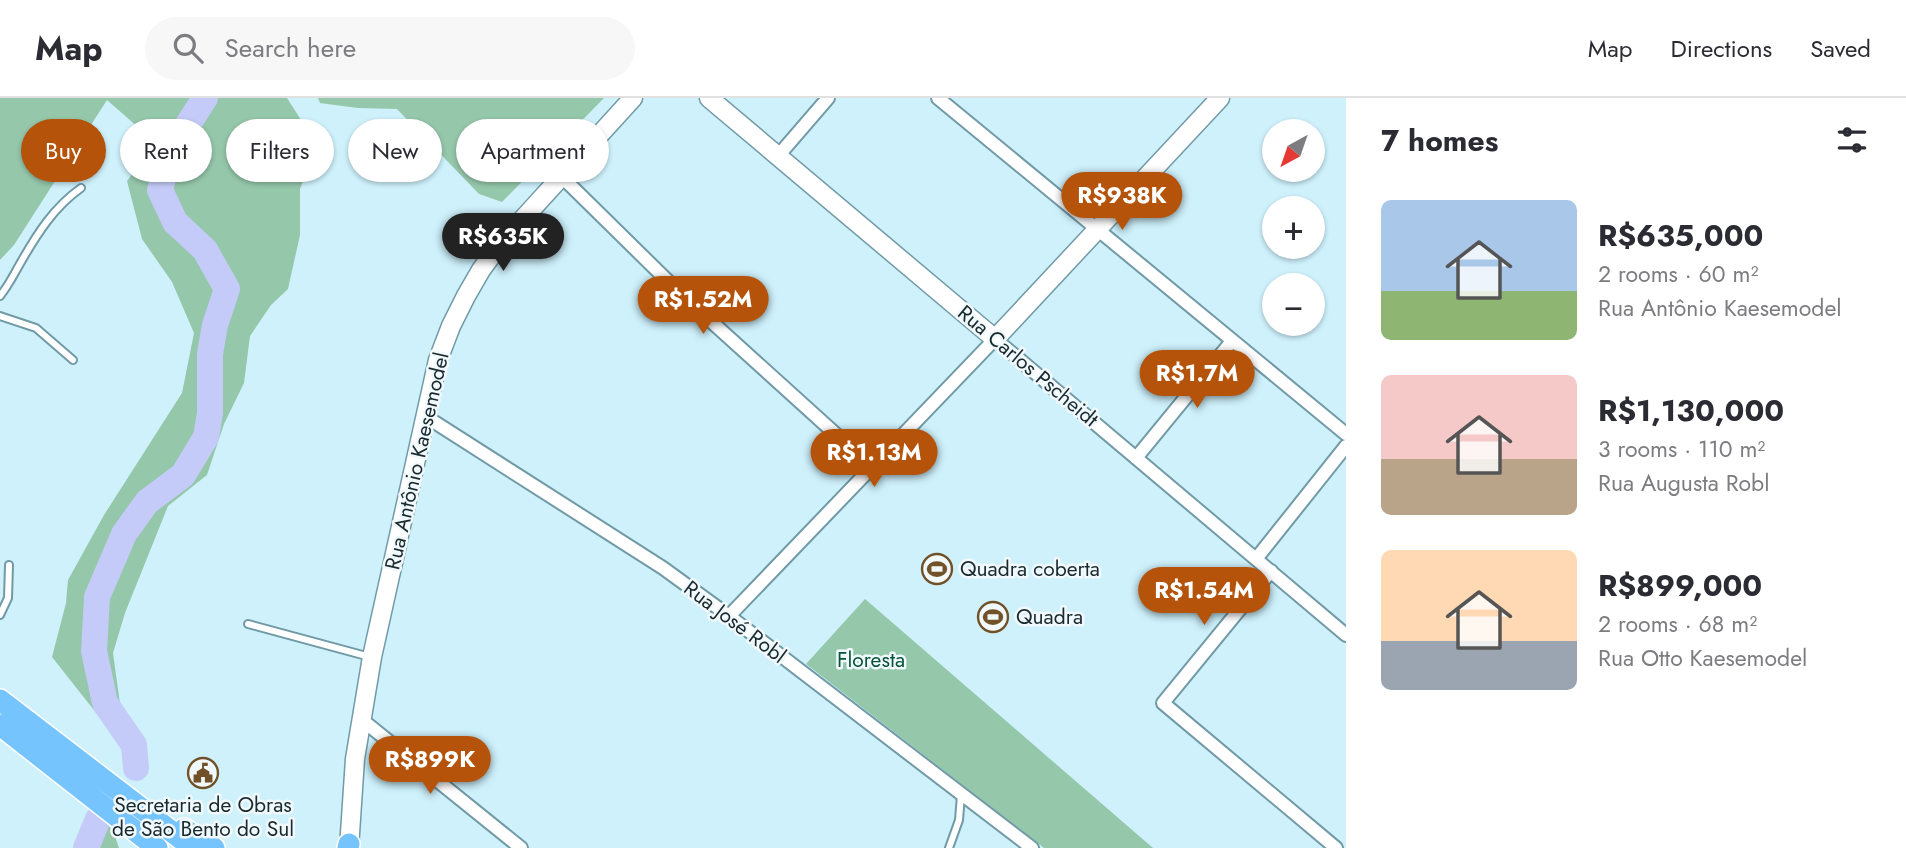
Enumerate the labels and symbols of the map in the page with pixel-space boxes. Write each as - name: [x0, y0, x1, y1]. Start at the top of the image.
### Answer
- north arrow: [1262, 119, 1325, 182]
- pin: R$938K: [1065, 172, 1179, 232]
- pin: R$635K: [446, 214, 560, 273]
- pin: R$1.52M: [638, 276, 768, 336]
- street label: Rua Carlos Pscheidt: [951, 298, 1105, 434]
- street label: Rua Antônio Kaesemodel: [377, 349, 457, 573]
- pin: R$1.7M: [1140, 350, 1254, 410]
- pin: R$1.13M: [809, 430, 939, 489]
- sports icon: Quadra coberta: [920, 552, 954, 586]
- place label: Quadra coberta: [960, 554, 1100, 584]
- pin: R$1.54M: [1139, 568, 1269, 627]
- street label: Rua José Robl: [678, 574, 792, 670]
- sports icon: Quadra: [976, 600, 1010, 634]
- place label: Quadra: [1016, 602, 1083, 632]
- park label: Floresta: [837, 645, 905, 675]
- pin: R$899K: [373, 736, 487, 796]
- public building icon: Secretaria de Obras de São Bento do Sul: [186, 756, 220, 790]
- place label: Secretaria de Obras de São Bento do Sul: [112, 790, 294, 844]

